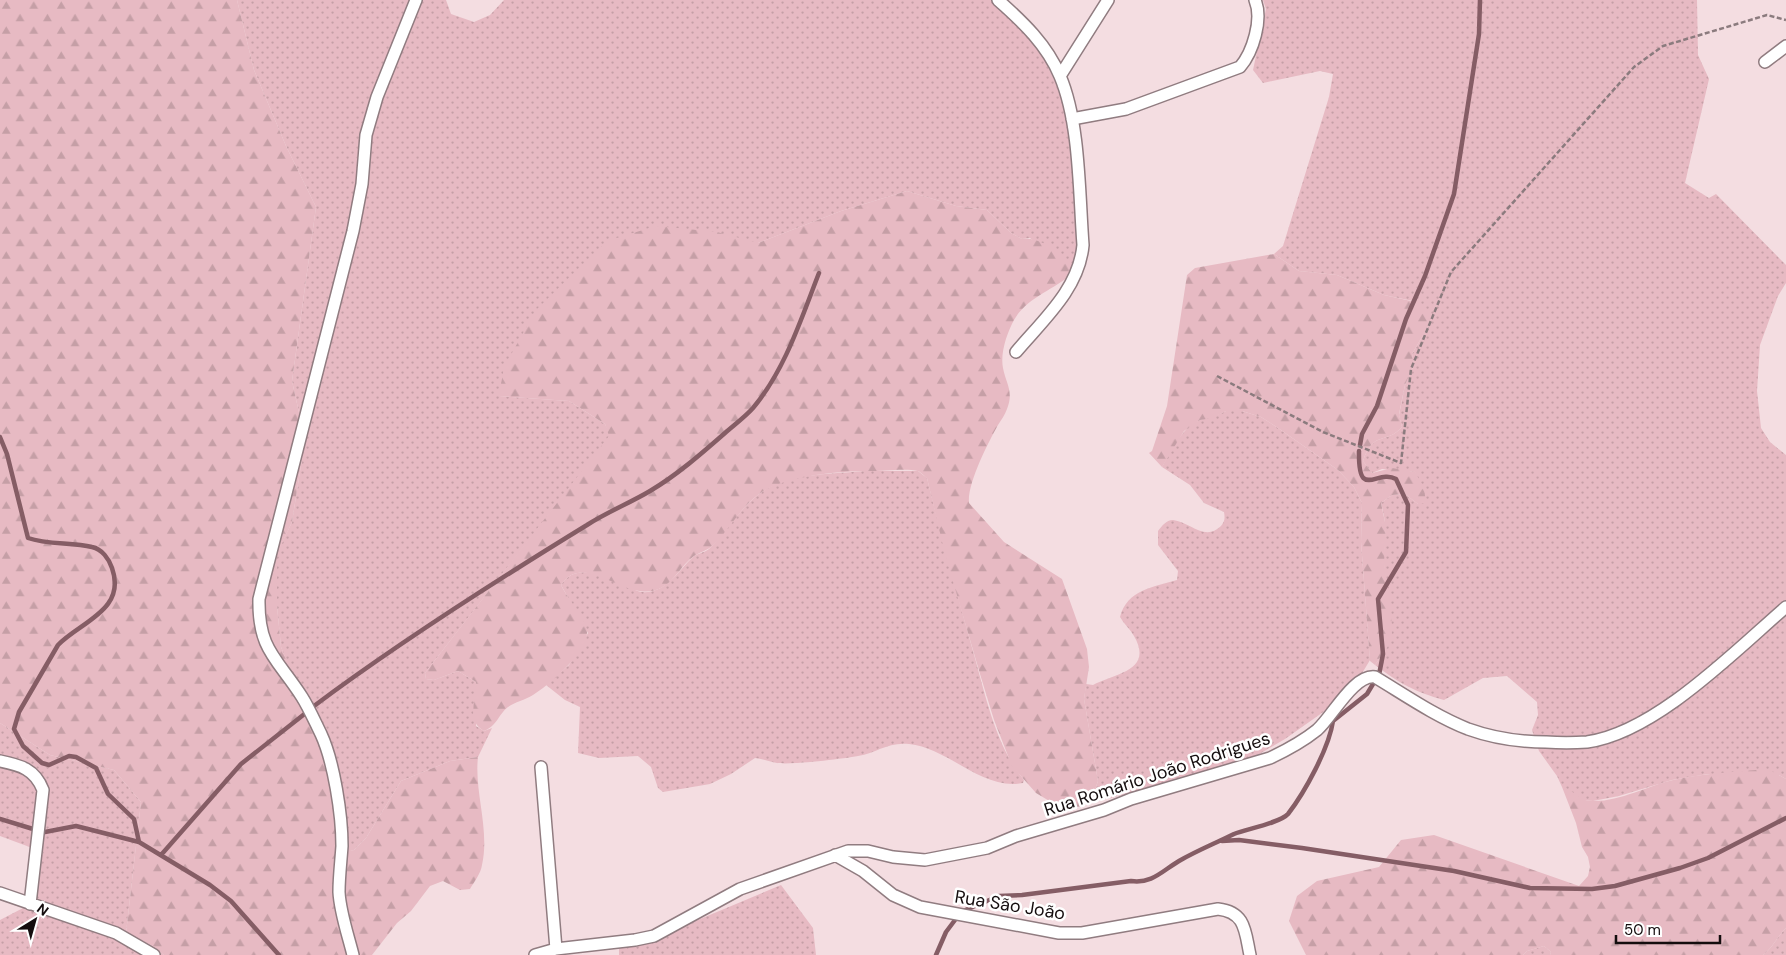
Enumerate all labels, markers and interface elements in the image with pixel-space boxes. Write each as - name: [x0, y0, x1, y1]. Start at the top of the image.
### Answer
- street label: Rua Romário João Rodrigues: [1041, 726, 1273, 822]
- street label: Rua São João: [953, 884, 1067, 926]
- north arrow: [10, 895, 60, 945]
- text: N: [33, 899, 52, 920]
- scale bar: [1616, 912, 1720, 944]
- text: 50 m: [1624, 920, 1661, 940]

